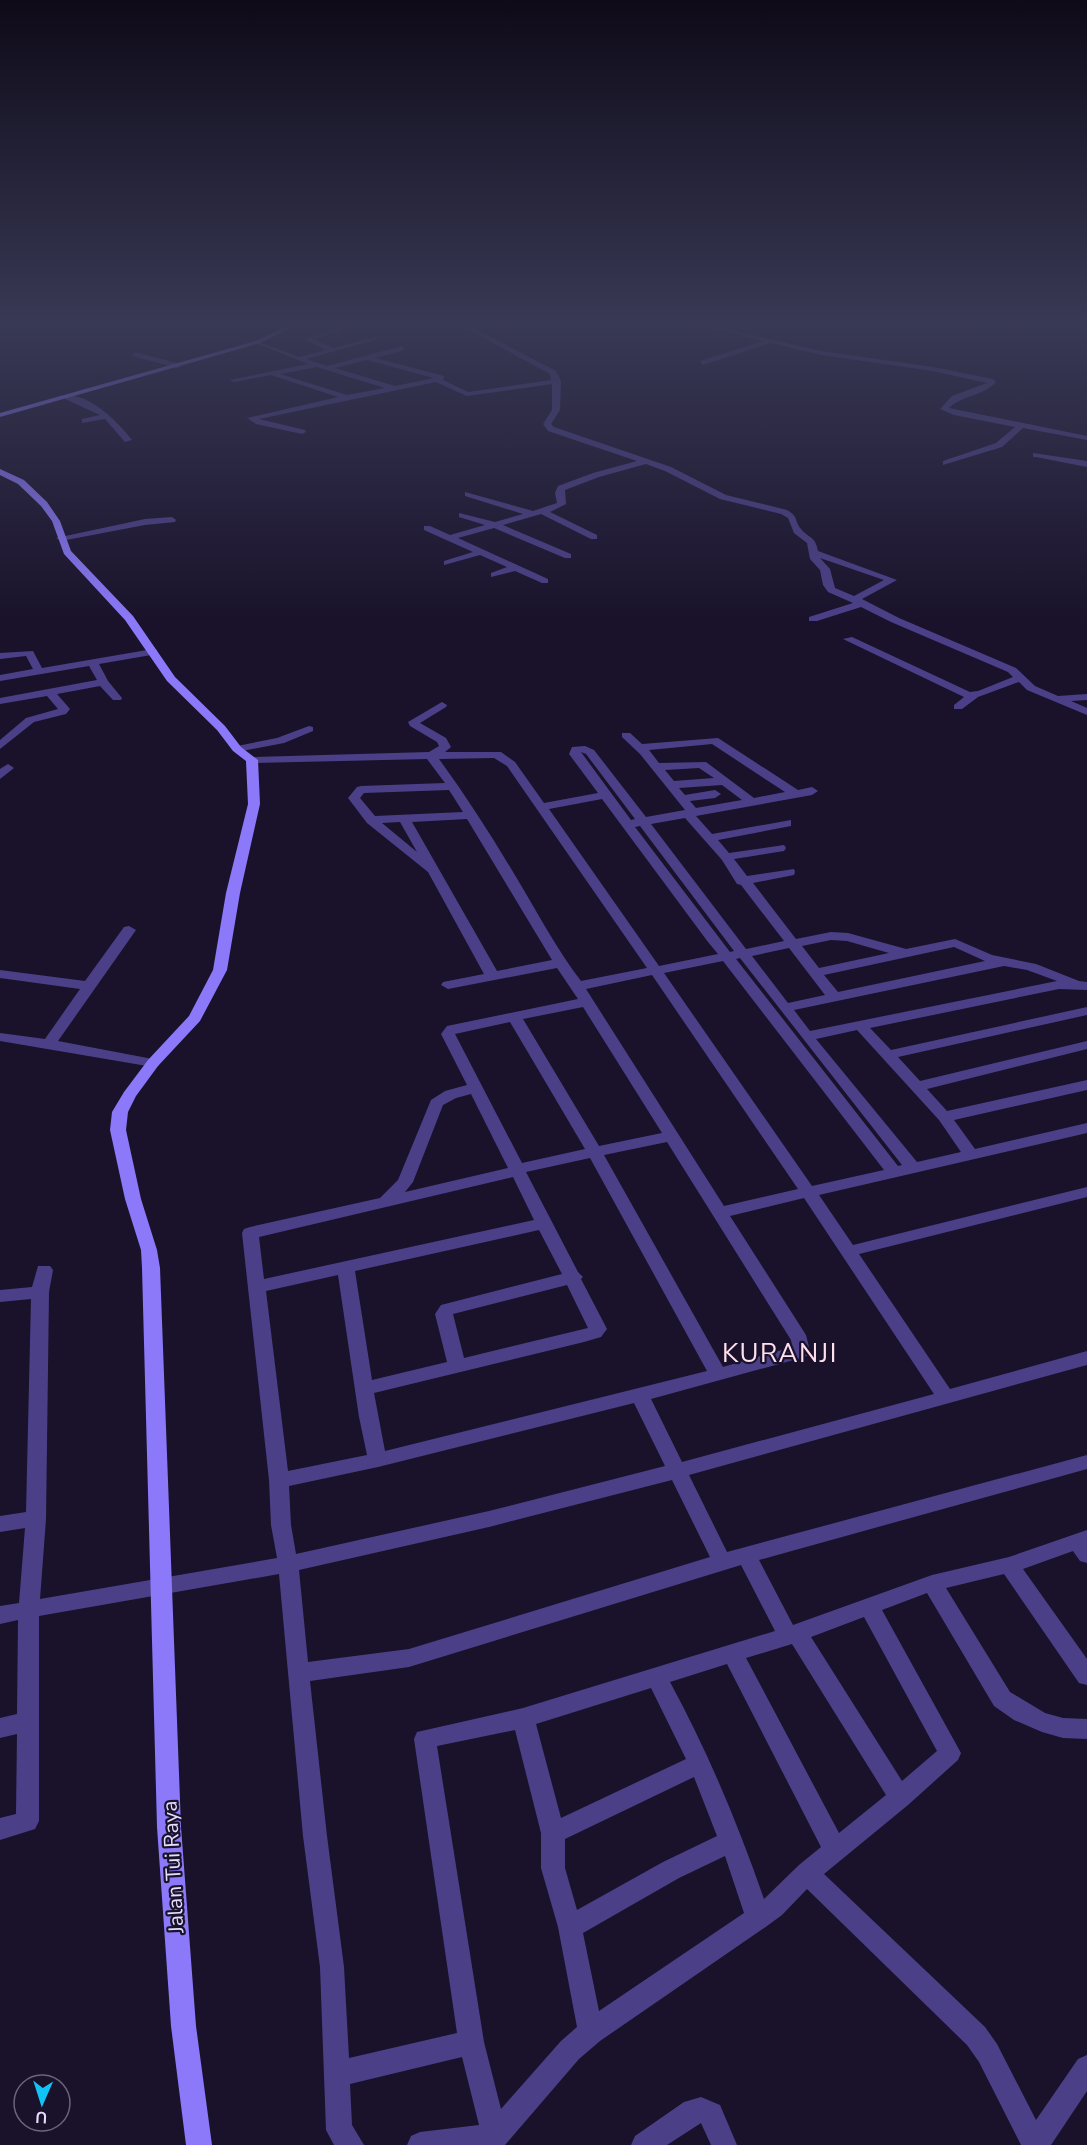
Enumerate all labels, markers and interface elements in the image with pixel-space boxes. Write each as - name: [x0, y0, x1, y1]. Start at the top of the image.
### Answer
- district label: KURANJI: [722, 1336, 838, 1371]
- street label: Jalan Tui Raya: [156, 1800, 191, 1935]
- north arrow: [12, 2073, 72, 2133]
- text: U: [35, 2106, 48, 2128]

